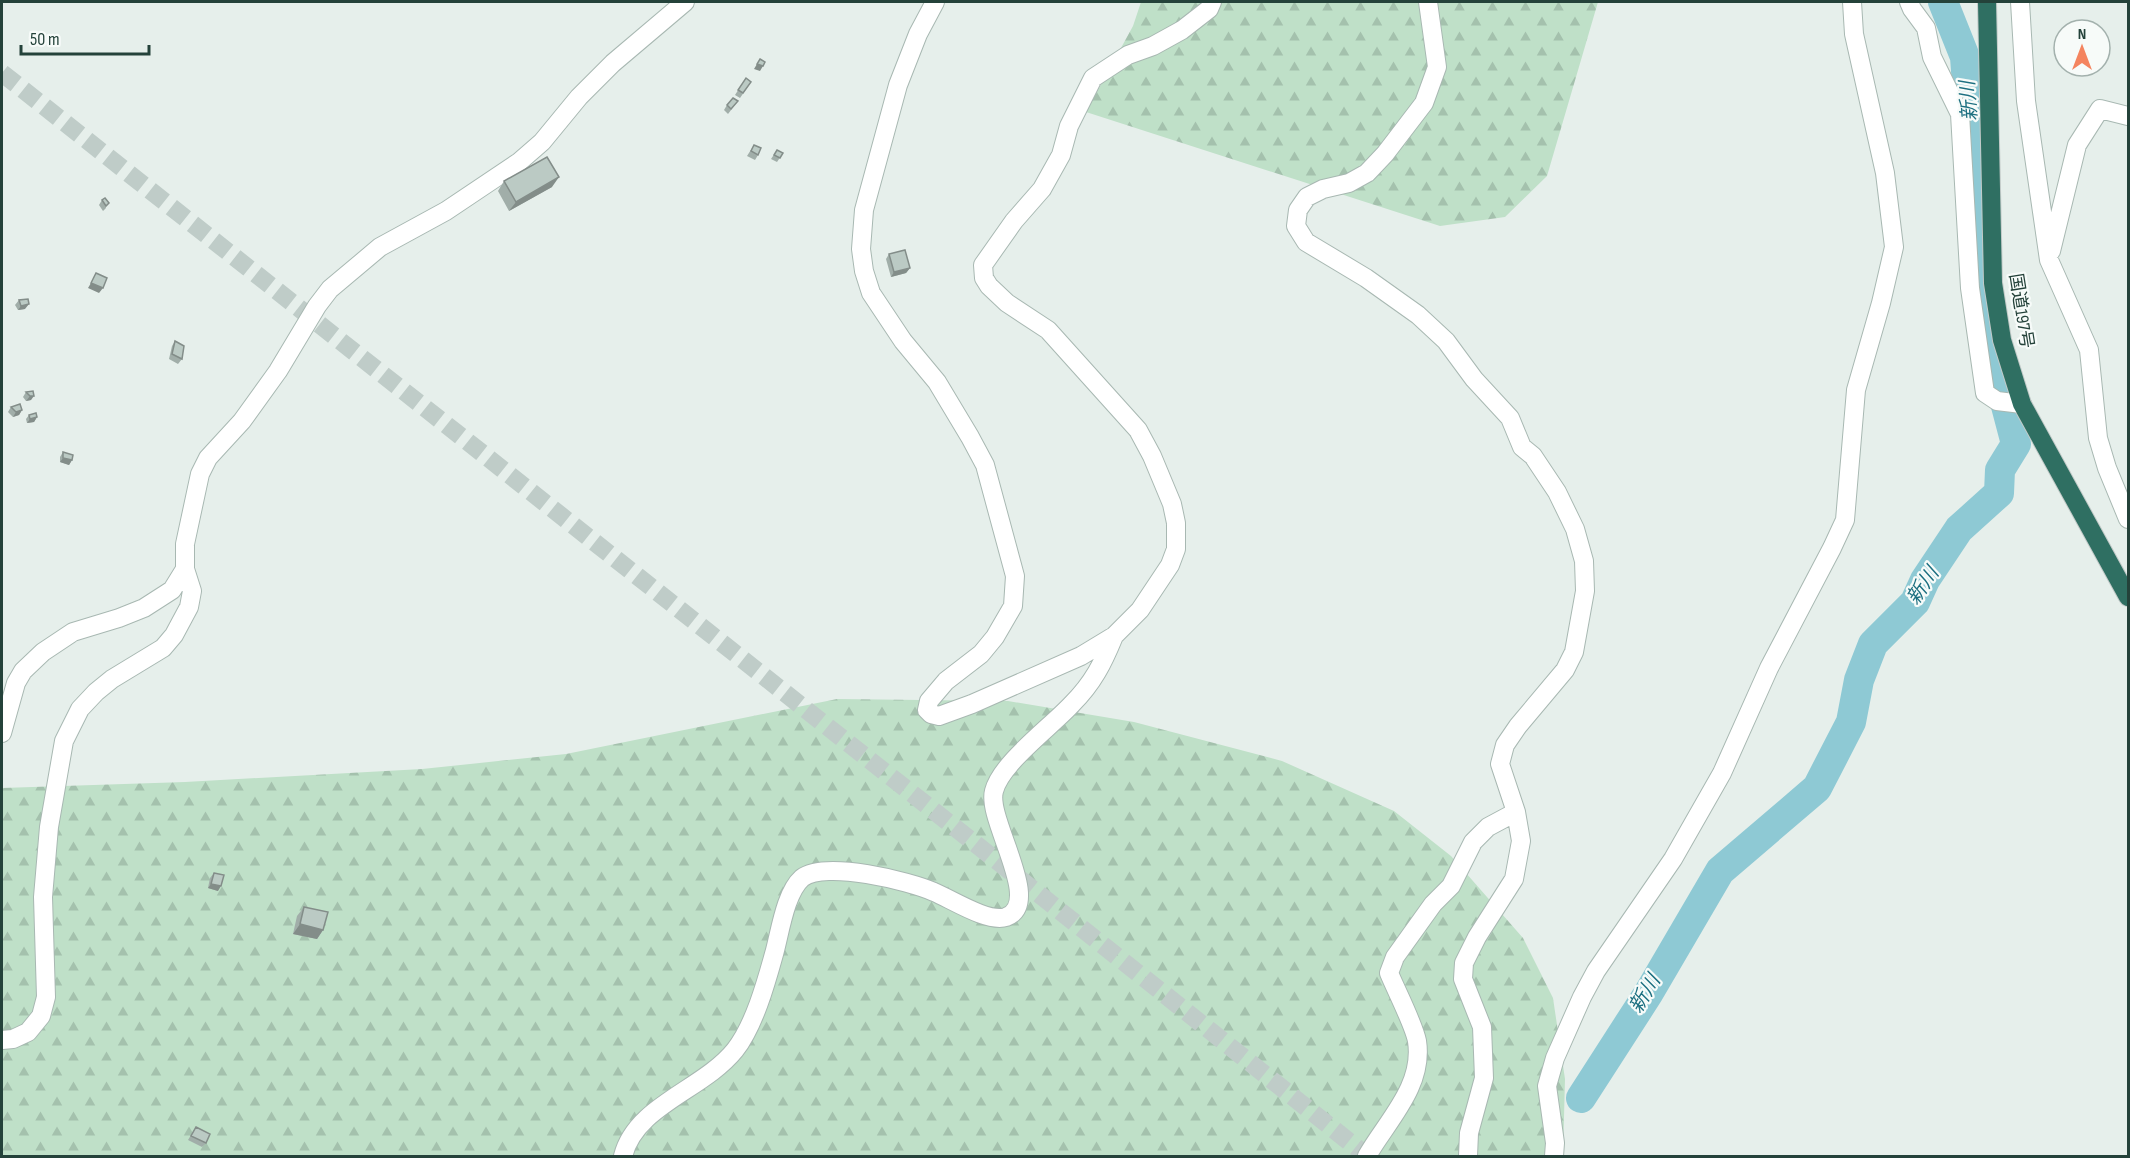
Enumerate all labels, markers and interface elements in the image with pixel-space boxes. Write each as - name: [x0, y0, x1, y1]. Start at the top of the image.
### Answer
- scale bar: [21, 18, 148, 56]
- north arrow: [2052, 18, 2112, 78]
- text: N: [2078, 25, 2086, 44]
- text: 50 m: [30, 29, 60, 50]
- water label: 新川: [1955, 78, 1982, 122]
- street label: 国道197号: [2005, 272, 2037, 350]
- water label: 新川: [1902, 561, 1945, 609]
- water label: 新川: [1624, 969, 1667, 1017]

